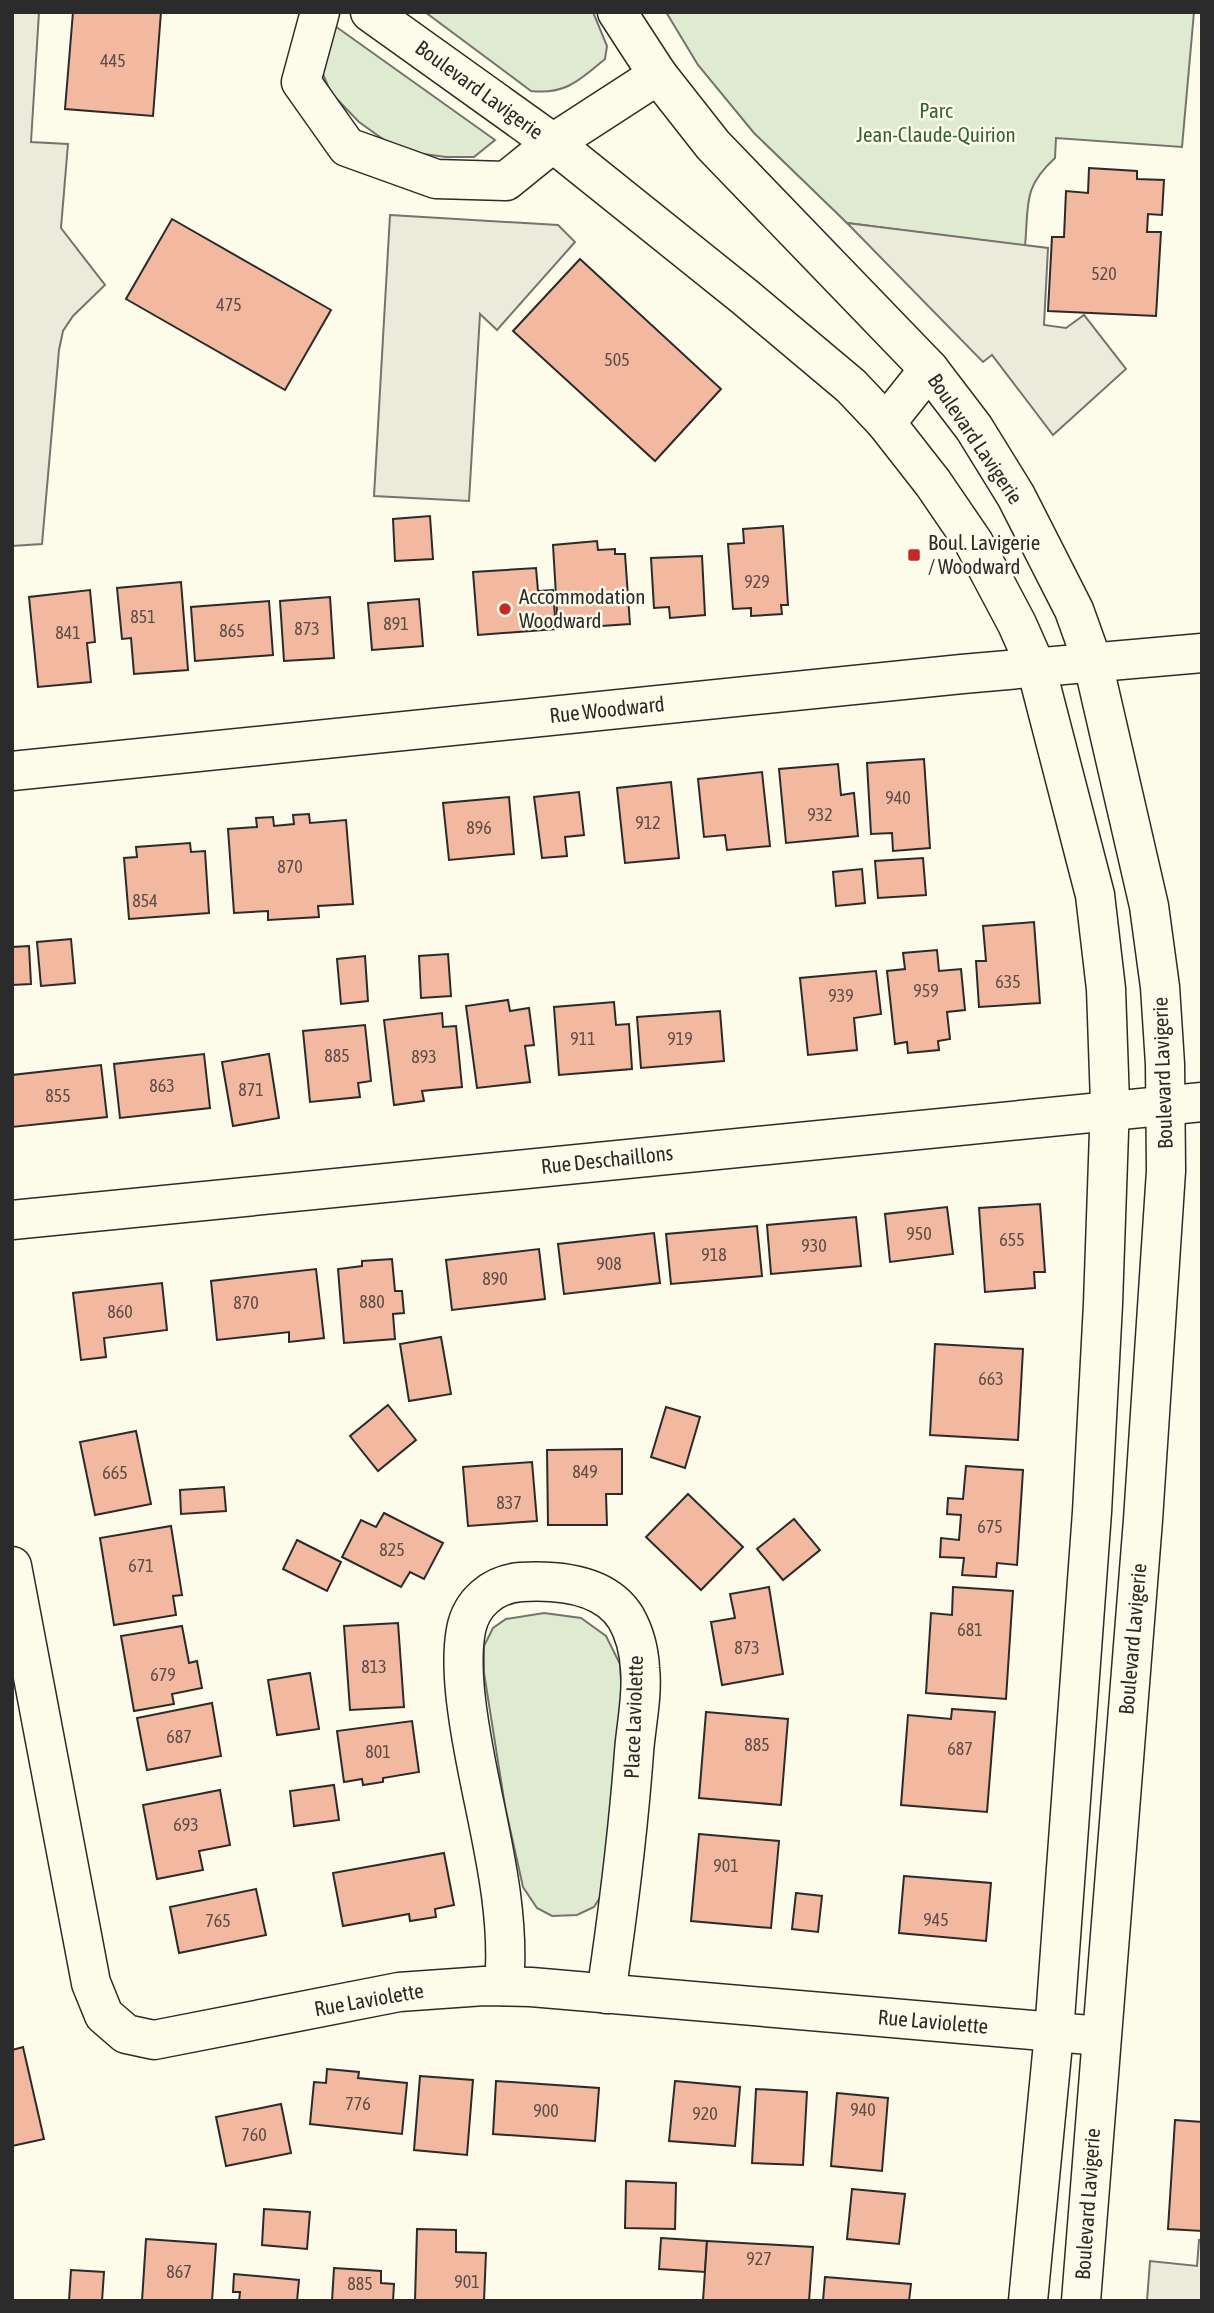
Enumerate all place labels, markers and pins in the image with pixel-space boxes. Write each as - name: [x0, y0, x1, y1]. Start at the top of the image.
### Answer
- place label: Boul. Lavigerie / Woodward: [928, 530, 1040, 578]
- marker: Boul. Lavigerie / Woodward: [906, 547, 922, 563]
- place label: Accommodation Woodward: [519, 584, 645, 632]
- marker: Accommodation Woodward: [497, 601, 513, 617]

